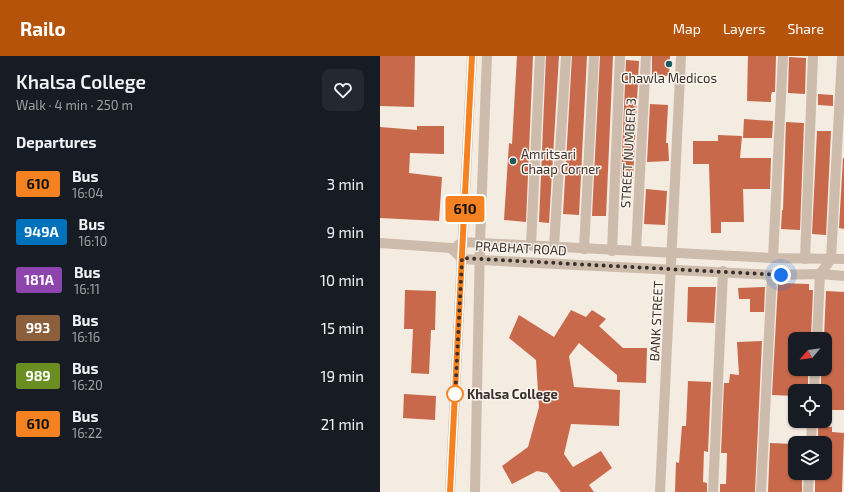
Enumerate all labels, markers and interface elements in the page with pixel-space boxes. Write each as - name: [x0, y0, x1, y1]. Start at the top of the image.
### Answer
- text: Railo: [20, 17, 66, 40]
- text: Map: [673, 20, 701, 37]
- text: Layers: [723, 20, 765, 37]
- text: Share: [787, 20, 824, 37]
- marker: Chawla Medicos: [664, 59, 674, 69]
- button: heart: [322, 69, 364, 111]
- text: Khalsa College: [16, 70, 146, 93]
- place label: Chawla Medicos: [621, 70, 717, 86]
- text: Walk · 4 min · 250 m: [16, 97, 133, 113]
- street label: STREET NUMBER 3: [617, 97, 639, 209]
- text: Departures: [16, 133, 96, 151]
- place label: Amritsari Chaap Corner: [521, 146, 600, 177]
- marker: Amritsari Chaap Corner: [508, 156, 518, 166]
- text: Bus: [72, 167, 98, 185]
- text: 610: [26, 175, 50, 192]
- text: 3 min: [327, 175, 364, 193]
- text: 16:04: [72, 185, 104, 201]
- line badge: 610: [442, 196, 488, 222]
- text: 610: [453, 200, 477, 217]
- text: Bus: [79, 215, 105, 233]
- text: 949A: [24, 223, 59, 240]
- text: 9 min: [326, 223, 364, 241]
- text: 16:10: [79, 233, 107, 249]
- street label: PRABHAT ROAD: [475, 238, 567, 258]
- text: Bus: [74, 263, 100, 281]
- your location: [771, 265, 791, 285]
- text: 181A: [24, 271, 54, 288]
- text: 10 min: [320, 271, 364, 289]
- street label: BANK STREET: [646, 280, 666, 362]
- text: 16:11: [74, 281, 100, 297]
- text: Bus: [72, 311, 98, 329]
- text: 993: [26, 319, 50, 336]
- text: 15 min: [321, 319, 364, 337]
- text: 16:16: [72, 329, 100, 345]
- north arrow: [788, 332, 832, 376]
- map controls: [788, 332, 832, 480]
- text: Bus: [72, 359, 98, 377]
- text: 989: [25, 367, 51, 384]
- text: 19 min: [321, 367, 364, 385]
- text: 16:20: [72, 377, 103, 393]
- button: locate: [788, 384, 832, 428]
- marker: Khalsa College: [446, 385, 464, 403]
- place label: Khalsa College: [467, 386, 558, 402]
- text: Bus: [72, 407, 98, 425]
- text: 610: [26, 415, 50, 432]
- text: 21 min: [321, 415, 364, 433]
- text: 16:22: [72, 425, 102, 441]
- button: layers: [788, 436, 832, 480]

